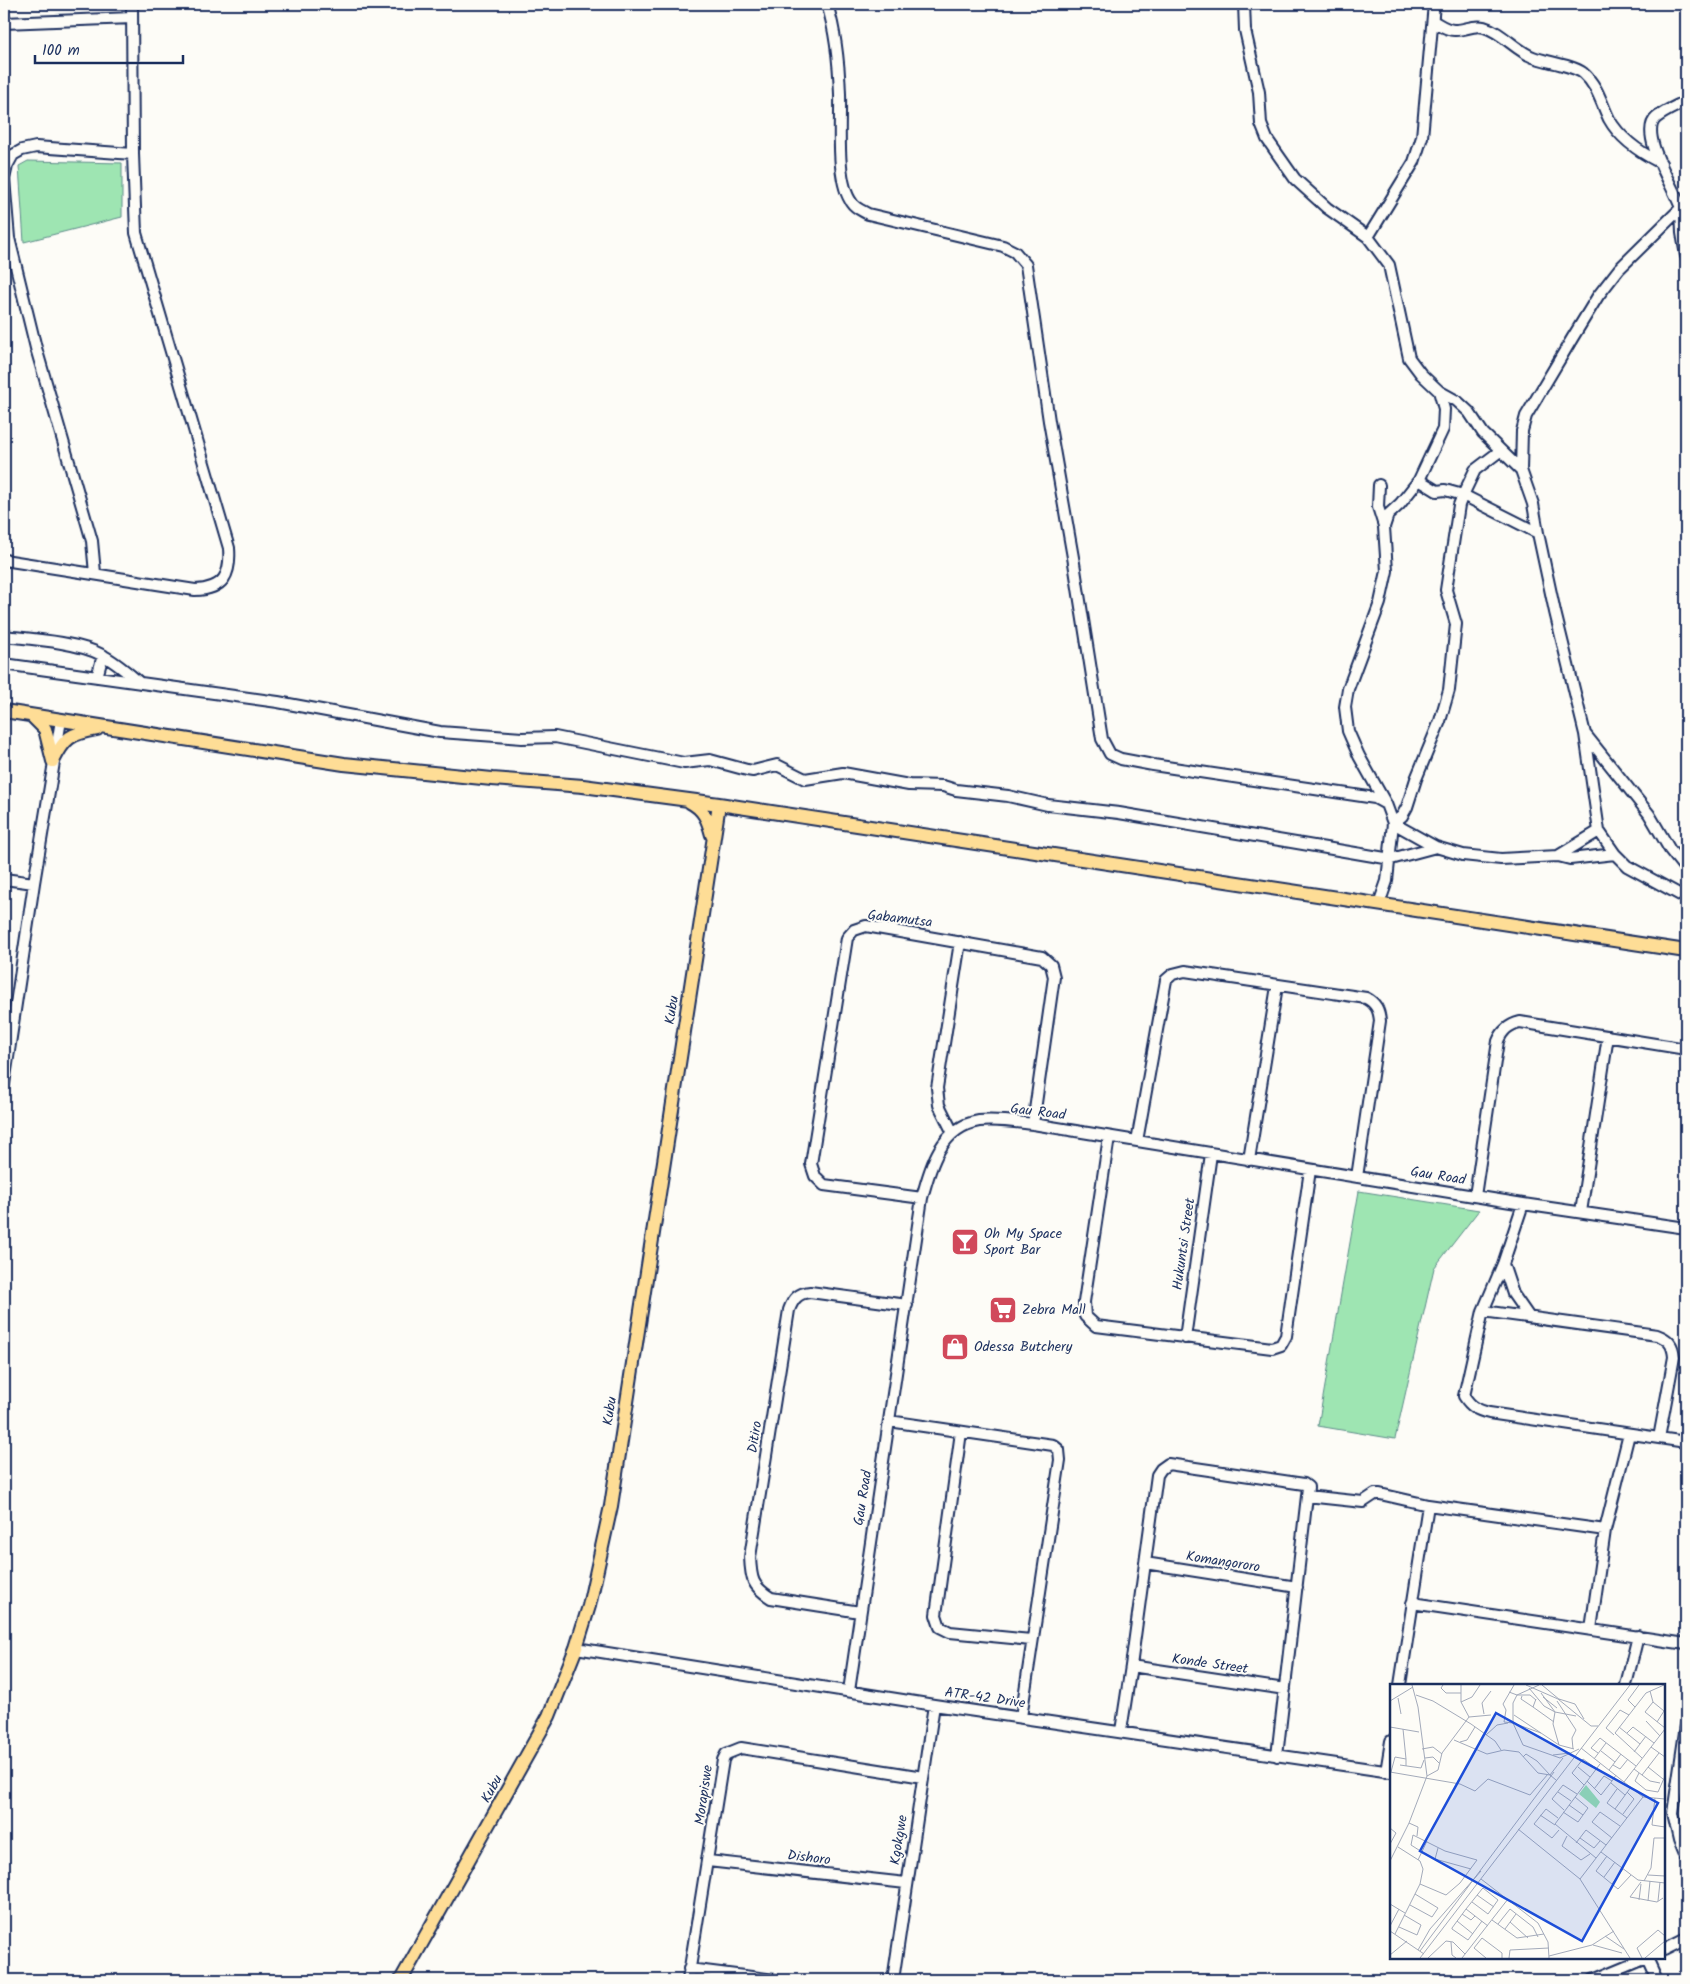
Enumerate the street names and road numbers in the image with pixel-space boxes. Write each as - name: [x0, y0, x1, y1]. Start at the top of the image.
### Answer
- street label: Gabamutsa: [866, 904, 934, 934]
- street label: Kubu: [659, 994, 685, 1026]
- street label: Gau Road: [1009, 1098, 1068, 1126]
- street label: Gau Road: [1409, 1161, 1468, 1191]
- street label: Hukuntsi Street: [1167, 1196, 1201, 1291]
- street label: Kubu: [597, 1395, 623, 1427]
- street label: Ditiro: [742, 1419, 768, 1455]
- street label: Gau Road: [848, 1468, 878, 1527]
- street label: Komangororo: [1184, 1545, 1262, 1579]
- street label: Konde Street: [1171, 1648, 1250, 1680]
- street label: ATR-42 Drive: [943, 1681, 1027, 1715]
- street label: Morapiswe: [689, 1763, 719, 1826]
- street label: Kubu: [475, 1771, 509, 1807]
- street label: Kgokgwe: [884, 1813, 914, 1867]
- street label: Dishoro: [786, 1844, 832, 1872]

